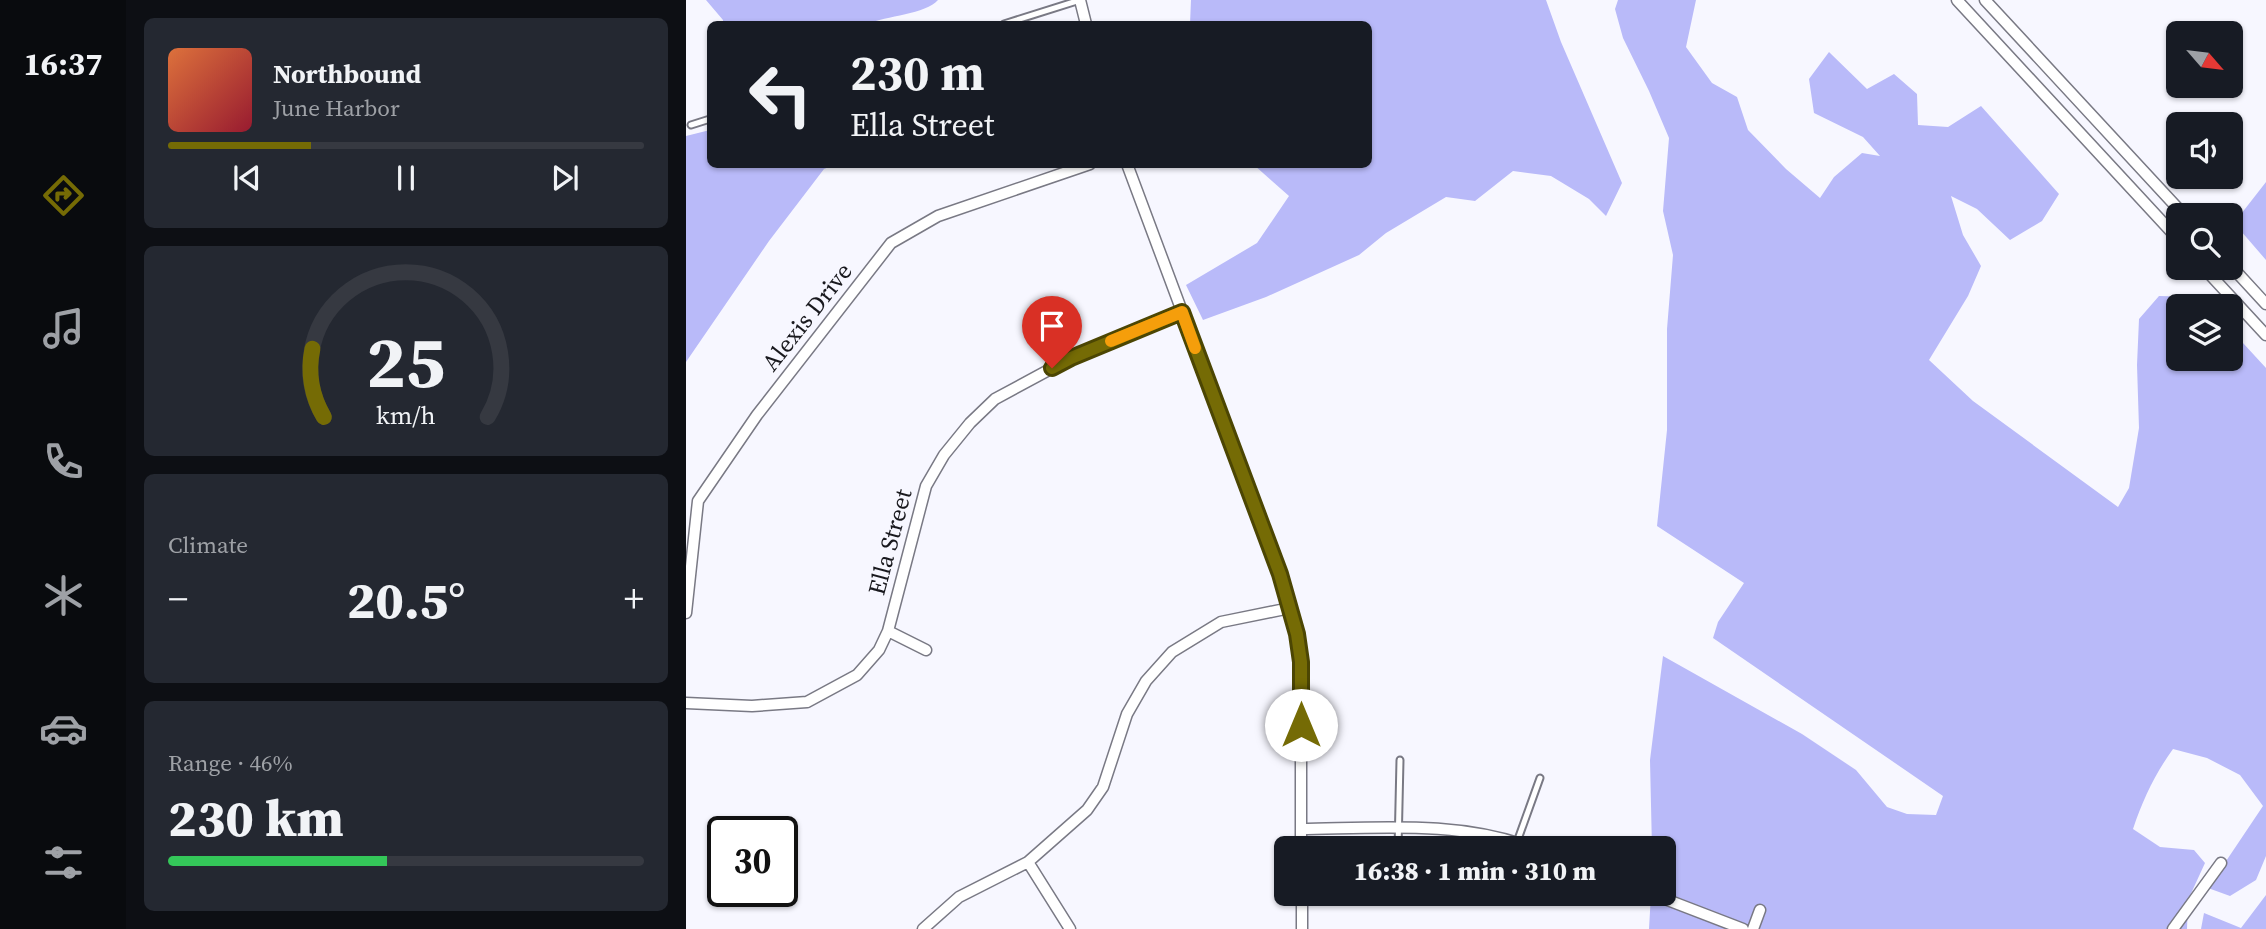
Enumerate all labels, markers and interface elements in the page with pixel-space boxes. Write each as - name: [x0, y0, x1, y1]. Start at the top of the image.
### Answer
- north arrow: [2166, 21, 2244, 98]
- map controls: [2166, 21, 2243, 371]
- text: 230 m: [850, 39, 985, 106]
- text: 16:37: [24, 42, 102, 86]
- icon: left: [735, 49, 826, 140]
- text: Northbound: [273, 56, 421, 92]
- text: June Harbor: [273, 92, 400, 124]
- text: Ella Street: [850, 103, 995, 147]
- button: sound: [2166, 112, 2243, 189]
- icon: previous: [228, 159, 266, 197]
- icon: pause: [387, 159, 425, 197]
- icon: next: [546, 159, 584, 197]
- icon: directions: [39, 171, 88, 220]
- button: search: [2166, 203, 2243, 280]
- street label: Alexis Drive: [754, 256, 859, 378]
- button: layers: [2166, 294, 2243, 371]
- pin: [1022, 296, 1082, 368]
- icon: music: [39, 304, 88, 353]
- icon: arrive: [1033, 307, 1071, 345]
- text: 25: [367, 312, 445, 411]
- text: km/h: [376, 397, 436, 431]
- icon: phone: [39, 437, 88, 486]
- street label: Ella Street: [860, 485, 920, 598]
- text: Climate: [168, 529, 248, 561]
- text: 20.5°: [347, 564, 465, 635]
- icon: climate: [39, 571, 88, 620]
- text: −: [168, 573, 188, 625]
- text: +: [624, 573, 644, 625]
- position arrow: [1264, 688, 1338, 762]
- icon: car: [39, 704, 88, 753]
- text: Range · 46%: [168, 747, 293, 779]
- text: 230 km: [168, 782, 344, 853]
- speed limit sign: 30: [707, 816, 798, 907]
- icon: filters: [39, 838, 88, 887]
- text: 16:38 · 1 min · 310 m: [1354, 853, 1596, 889]

